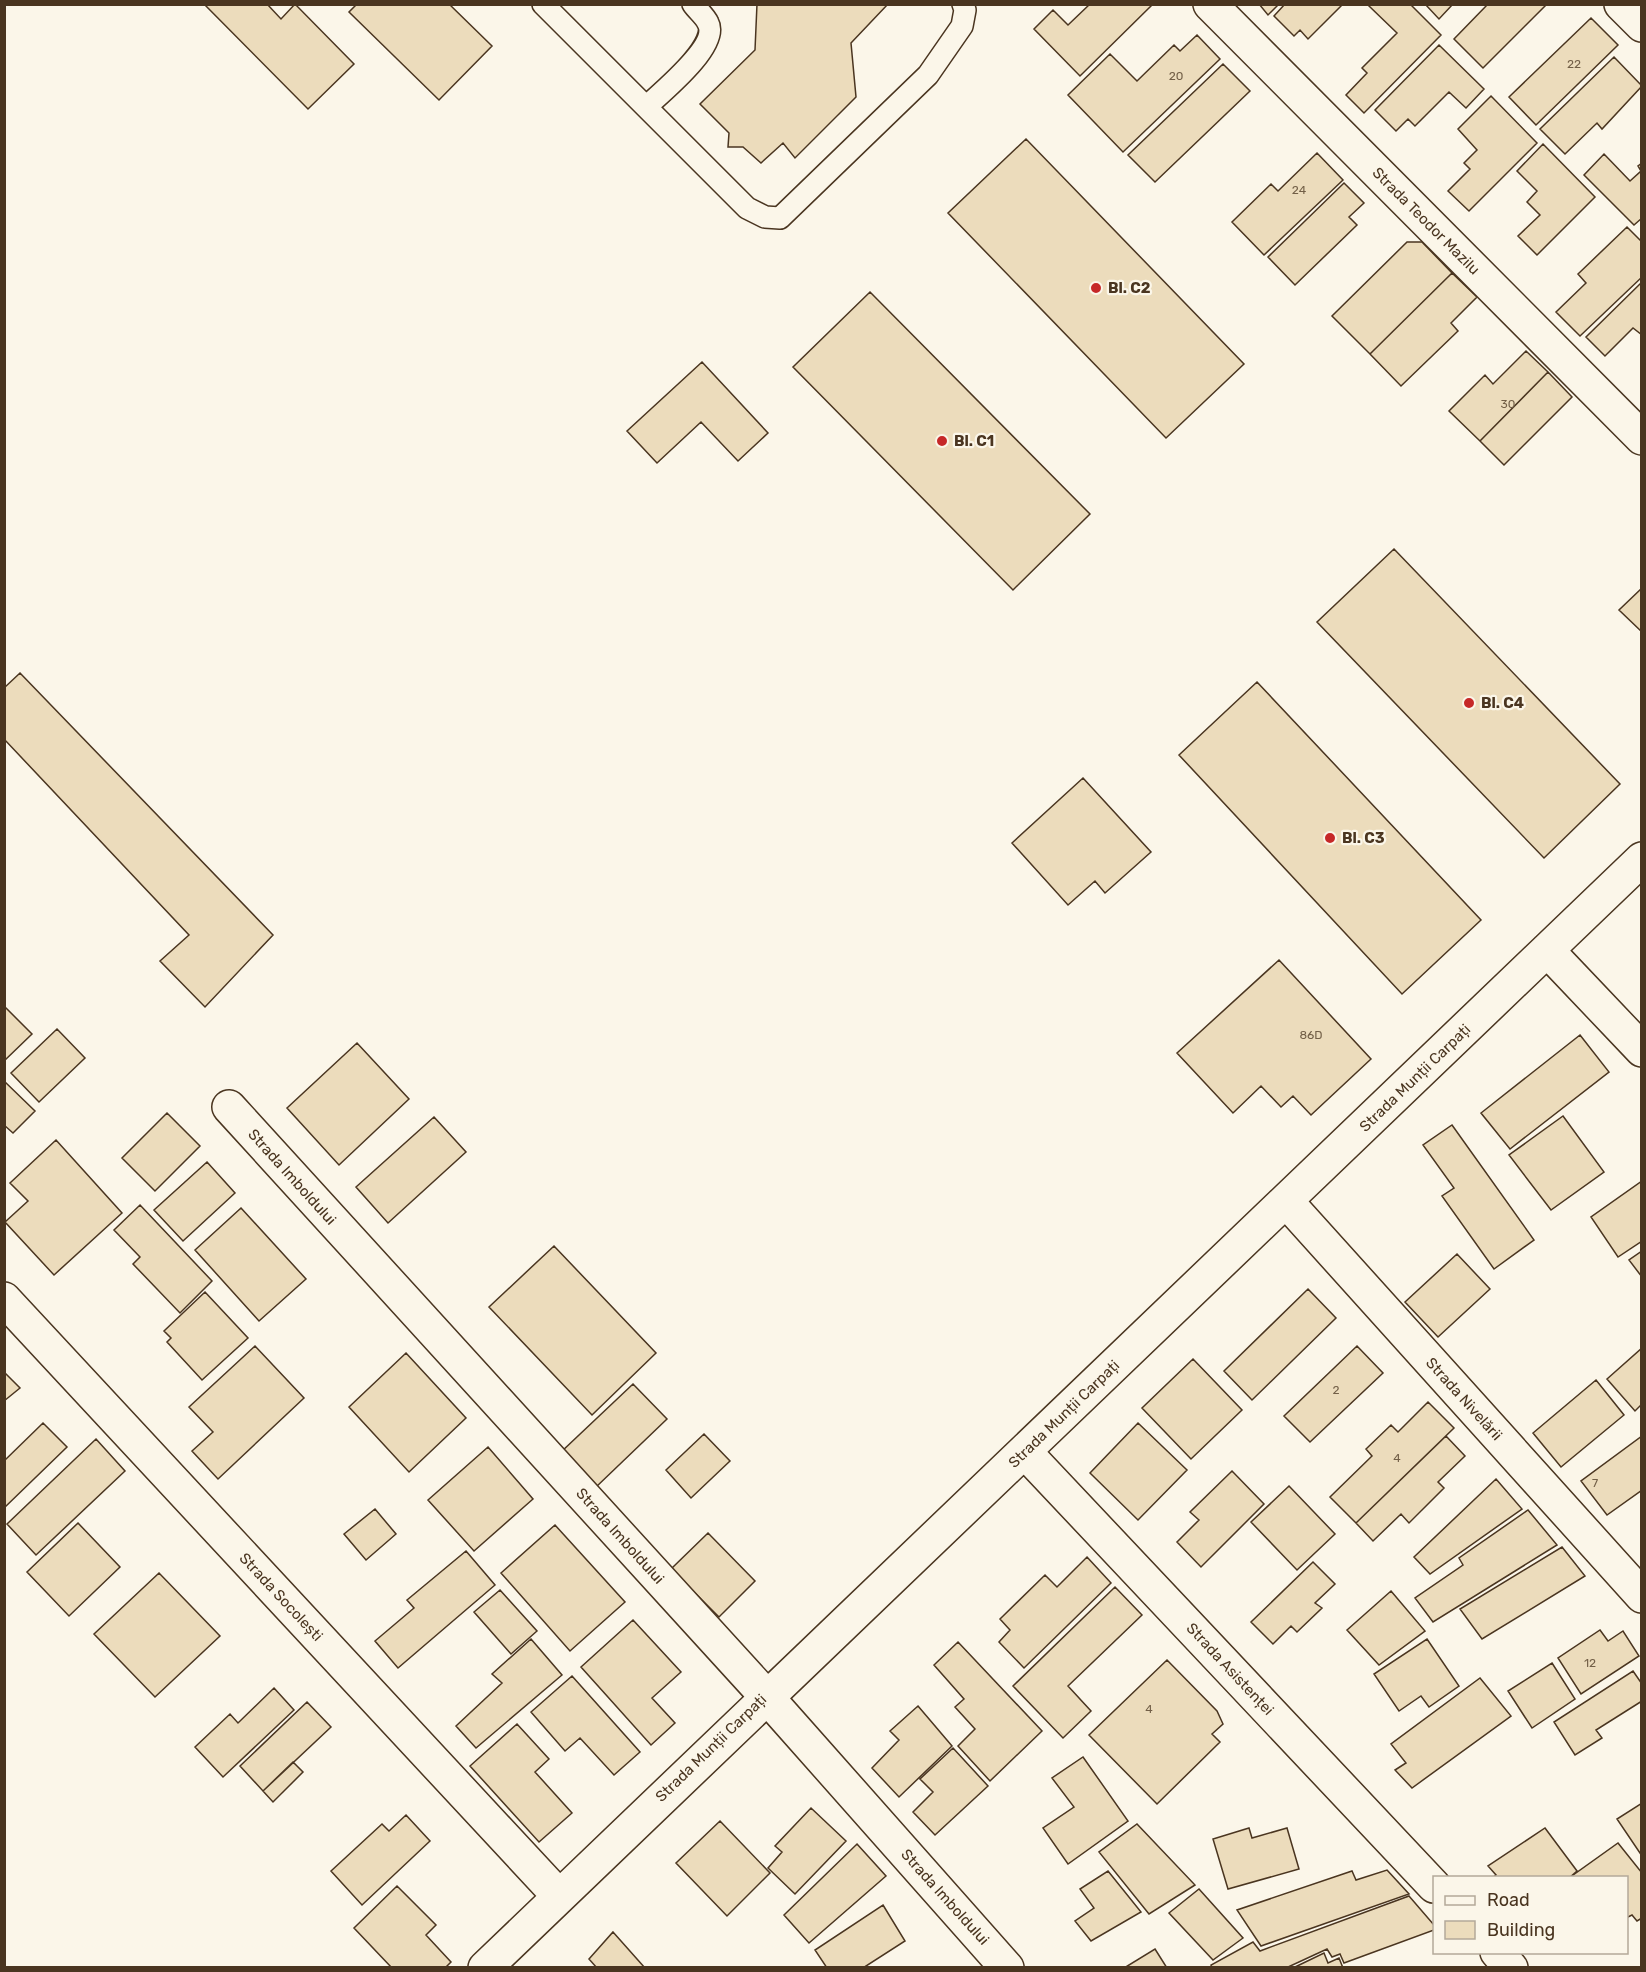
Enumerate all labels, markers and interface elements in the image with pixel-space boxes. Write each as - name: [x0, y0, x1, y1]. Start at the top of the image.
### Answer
- house number: 22: [1567, 57, 1581, 71]
- house number: 20: [1169, 69, 1183, 83]
- street label: Strada Teodor Mazilu: [1369, 164, 1483, 278]
- house number: 24: [1292, 183, 1307, 197]
- place label: Bl. C2: [1108, 279, 1151, 297]
- marker: Bl. C2: [1089, 281, 1103, 295]
- house number: 30: [1501, 397, 1515, 411]
- place label: Bl. C1: [954, 432, 994, 450]
- marker: Bl. C1: [935, 434, 949, 448]
- place label: Bl. C4: [1481, 694, 1524, 712]
- marker: Bl. C4: [1462, 696, 1476, 710]
- place label: Bl. C3: [1342, 829, 1385, 847]
- marker: Bl. C3: [1323, 831, 1337, 845]
- street label: Strada Munții Carpați: [1356, 1020, 1474, 1136]
- house number: 86D: [1299, 1028, 1323, 1042]
- street label: Strada Imboldului: [244, 1125, 340, 1229]
- street label: Strada Nivelării: [1422, 1354, 1506, 1444]
- street label: Strada Munții Carpați: [1005, 1356, 1123, 1472]
- house number: 2: [1332, 1383, 1340, 1397]
- house number: 4: [1393, 1451, 1401, 1465]
- house number: 7: [1592, 1476, 1598, 1490]
- street label: Strada Imboldului: [572, 1484, 668, 1588]
- street label: Strada Socolești: [236, 1549, 326, 1645]
- street label: Strada Asistenței: [1183, 1619, 1277, 1719]
- house number: 12: [1584, 1656, 1596, 1670]
- street label: Strada Munții Carpați: [652, 1690, 770, 1806]
- house number: 4: [1145, 1702, 1153, 1716]
- street label: Strada Imboldului: [897, 1845, 993, 1949]
- legend: [1433, 1876, 1628, 1954]
- text: Road: [1487, 1889, 1530, 1911]
- text: Building: [1487, 1919, 1555, 1941]

